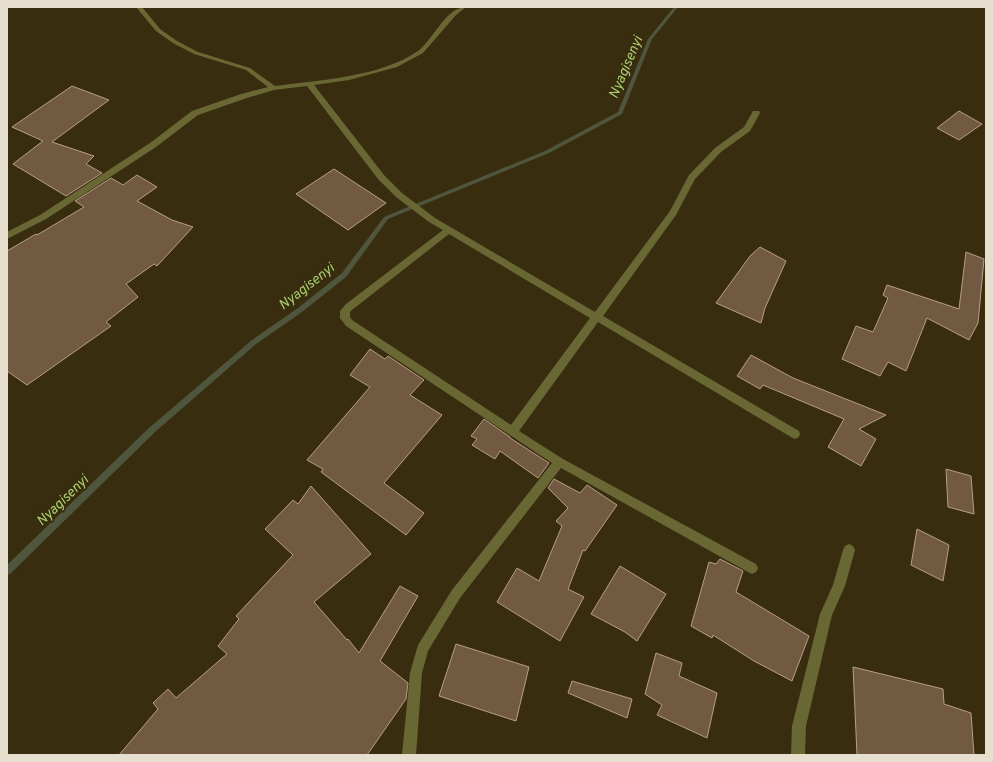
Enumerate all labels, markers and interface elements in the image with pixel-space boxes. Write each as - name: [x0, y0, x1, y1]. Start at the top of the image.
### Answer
- water label: Nyagisenyi: [606, 32, 648, 101]
- water label: Nyagisenyi: [276, 259, 339, 314]
- water label: Nyagisenyi: [33, 471, 94, 530]

